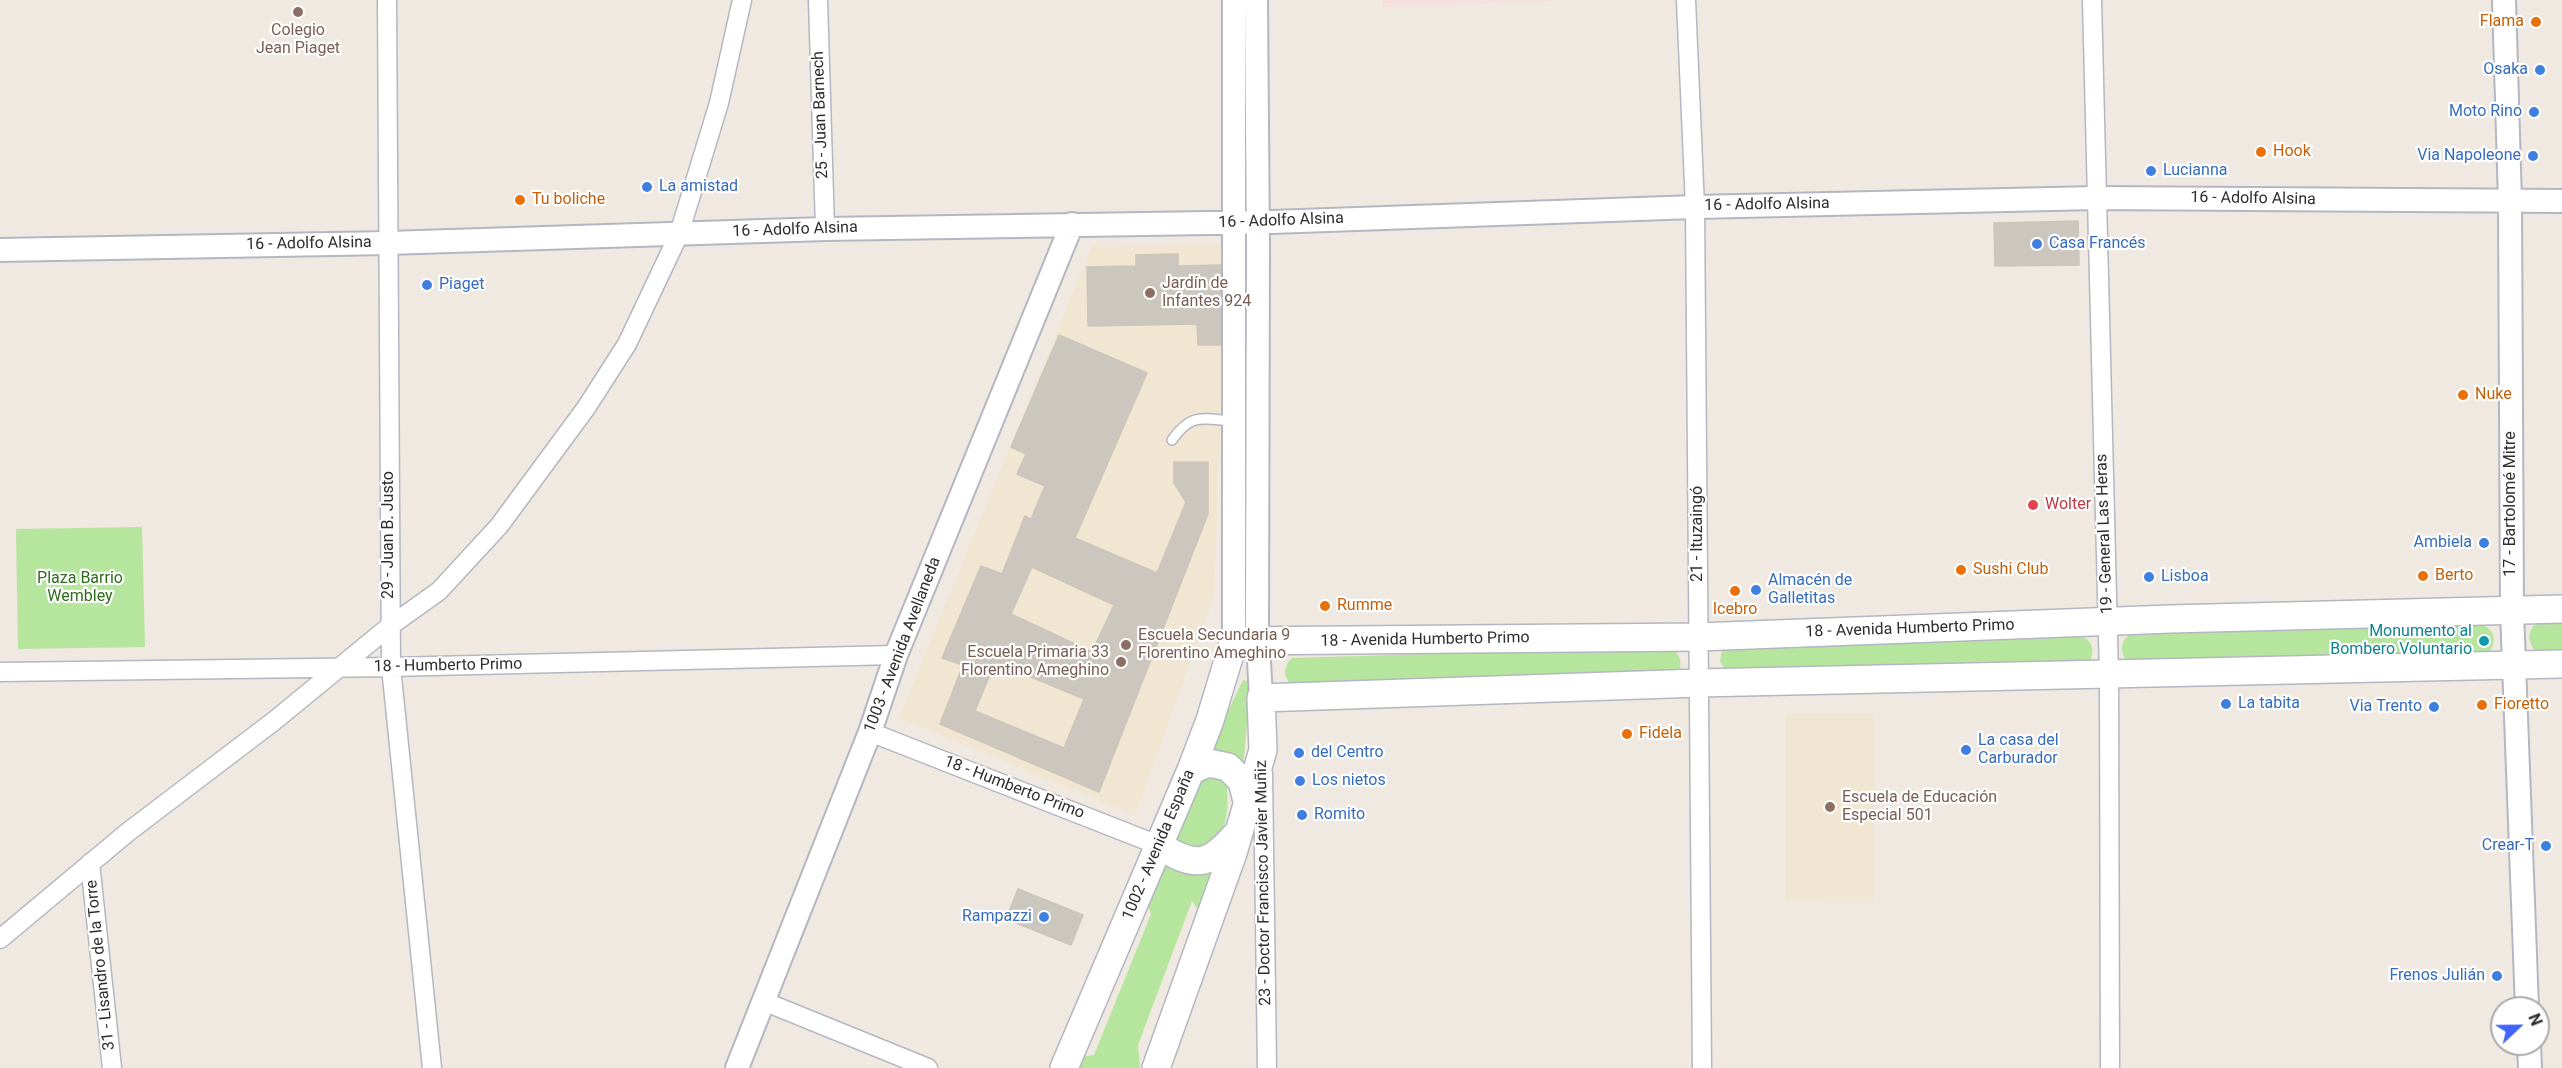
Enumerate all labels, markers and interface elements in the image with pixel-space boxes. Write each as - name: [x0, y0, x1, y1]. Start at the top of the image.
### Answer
- marker: Colegio Jean Piaget: [291, 5, 305, 19]
- place label: Flama: [2480, 12, 2524, 32]
- marker: Flama: [2529, 15, 2543, 29]
- place label: Colegio Jean Piaget: [256, 21, 340, 59]
- street label: 25 - Juan Barnech: [809, 51, 833, 179]
- place label: Osaka: [2483, 60, 2528, 80]
- marker: Osaka: [2533, 63, 2547, 77]
- place label: Moto Rino: [2449, 102, 2522, 122]
- marker: Moto Rino: [2527, 105, 2541, 119]
- place label: Hook: [2273, 142, 2311, 162]
- marker: Hook: [2254, 145, 2268, 159]
- place label: Via Napoleone: [2417, 146, 2521, 166]
- marker: Via Napoleone: [2526, 149, 2540, 163]
- place label: Lucianna: [2163, 161, 2227, 181]
- marker: Lucianna: [2144, 164, 2158, 178]
- place label: La amistad: [659, 177, 738, 197]
- marker: La amistad: [640, 180, 654, 194]
- street label: 16 - Adolfo Alsina: [2190, 188, 2316, 210]
- place label: Tu boliche: [532, 190, 605, 210]
- marker: Tu boliche: [513, 193, 527, 207]
- street label: 16 - Adolfo Alsina: [1704, 194, 1830, 216]
- street label: 16 - Adolfo Alsina: [1218, 209, 1344, 233]
- street label: 16 - Adolfo Alsina: [732, 218, 858, 242]
- street label: 16 - Adolfo Alsina: [246, 233, 372, 255]
- place label: Casa Francés: [2049, 234, 2145, 254]
- marker: Casa Francés: [2030, 237, 2044, 251]
- place label: Jardín de Infantes 924: [1162, 274, 1251, 312]
- place label: Piaget: [439, 275, 484, 295]
- marker: Piaget: [420, 278, 434, 292]
- marker: Jardín de Infantes 924: [1143, 286, 1157, 300]
- place label: Nuke: [2475, 385, 2512, 405]
- marker: Nuke: [2456, 388, 2470, 402]
- street label: 17 - Bartolomé Mitre: [2501, 431, 2521, 577]
- street label: 19 - General Las Heras: [2093, 454, 2117, 614]
- street label: 29 - Juan B. Justo: [379, 471, 399, 599]
- street label: 21 - Ituzaingó: [1688, 486, 1708, 582]
- place label: Wolter: [2045, 495, 2091, 515]
- marker: Wolter: [2026, 498, 2040, 512]
- place label: Ambiela: [2414, 533, 2472, 553]
- marker: Ambiela: [2477, 536, 2491, 550]
- street label: 1003 - Avenida Avellaneda: [861, 554, 945, 736]
- place label: Sushi Club: [1973, 560, 2048, 580]
- marker: Sushi Club: [1954, 563, 1968, 577]
- place label: Berto: [2435, 566, 2473, 586]
- place label: Lisboa: [2161, 567, 2209, 587]
- park label: Plaza Barrio Wembley: [37, 569, 123, 607]
- marker: Berto: [2416, 569, 2430, 583]
- marker: Lisboa: [2142, 570, 2156, 584]
- place label: Almacén de Galletitas: [1768, 571, 1852, 609]
- marker: Almacén de Galletitas: [1749, 583, 1763, 597]
- marker: Icebro: [1728, 584, 1742, 598]
- place label: Rumme: [1337, 596, 1392, 616]
- marker: Rumme: [1318, 599, 1332, 613]
- place label: Icebro: [1713, 600, 1757, 620]
- street label: 18 - Avenida Humberto Primo: [1805, 616, 2015, 642]
- place label: Monumento al Bombero Voluntario: [2330, 622, 2472, 660]
- place label: Escuela Secundaria 9 Florentino Ameghino: [1138, 626, 1290, 664]
- street label: 18 - Avenida Humberto Primo: [1320, 629, 1530, 651]
- marker: Monumento al Bombero Voluntario: [2477, 634, 2491, 648]
- marker: Escuela Secundaria 9 Florentino Ameghino: [1119, 638, 1133, 652]
- place label: Escuela Primaria 33 Florentino Ameghino: [961, 643, 1109, 681]
- street label: 18 - Humberto Primo: [374, 655, 522, 677]
- marker: Escuela Primaria 33 Florentino Ameghino: [1114, 655, 1128, 669]
- place label: La tabita: [2238, 694, 2300, 714]
- place label: Fioretto: [2494, 695, 2549, 715]
- marker: La tabita: [2219, 697, 2233, 711]
- place label: Via Trento: [2349, 697, 2422, 717]
- marker: Fioretto: [2475, 698, 2489, 712]
- marker: Via Trento: [2427, 700, 2441, 714]
- place label: Fidela: [1639, 724, 1682, 744]
- marker: Fidela: [1620, 727, 1634, 741]
- place label: La casa del Carburador: [1978, 731, 2059, 769]
- place label: del Centro: [1311, 743, 1384, 763]
- marker: La casa del Carburador: [1959, 743, 1973, 757]
- marker: del Centro: [1292, 746, 1306, 760]
- street label: 18 - Humberto Primo: [941, 752, 1087, 824]
- street label: 23 - Doctor Francisco Javier Muñiz: [1252, 760, 1276, 1006]
- street label: 1002 - Avenida España: [1119, 767, 1199, 923]
- place label: Los nietos: [1312, 771, 1386, 791]
- marker: Los nietos: [1293, 774, 1307, 788]
- place label: Escuela de Educación Especial 501: [1842, 788, 1997, 826]
- marker: Escuela de Educación Especial 501: [1823, 800, 1837, 814]
- place label: Romito: [1314, 805, 1365, 825]
- marker: Romito: [1295, 808, 1309, 822]
- place label: Crear-T: [2482, 836, 2534, 856]
- marker: Crear-T: [2539, 839, 2553, 853]
- street label: 31 - Lisandro de la Torre: [83, 879, 119, 1051]
- place label: Rampazzi: [962, 907, 1032, 927]
- marker: Rampazzi: [1037, 910, 1051, 924]
- place label: Frenos Julián: [2389, 966, 2485, 986]
- marker: Frenos Julián: [2490, 969, 2504, 983]
- north arrow: [2490, 996, 2550, 1056]
- text: N: [2524, 1011, 2546, 1029]

